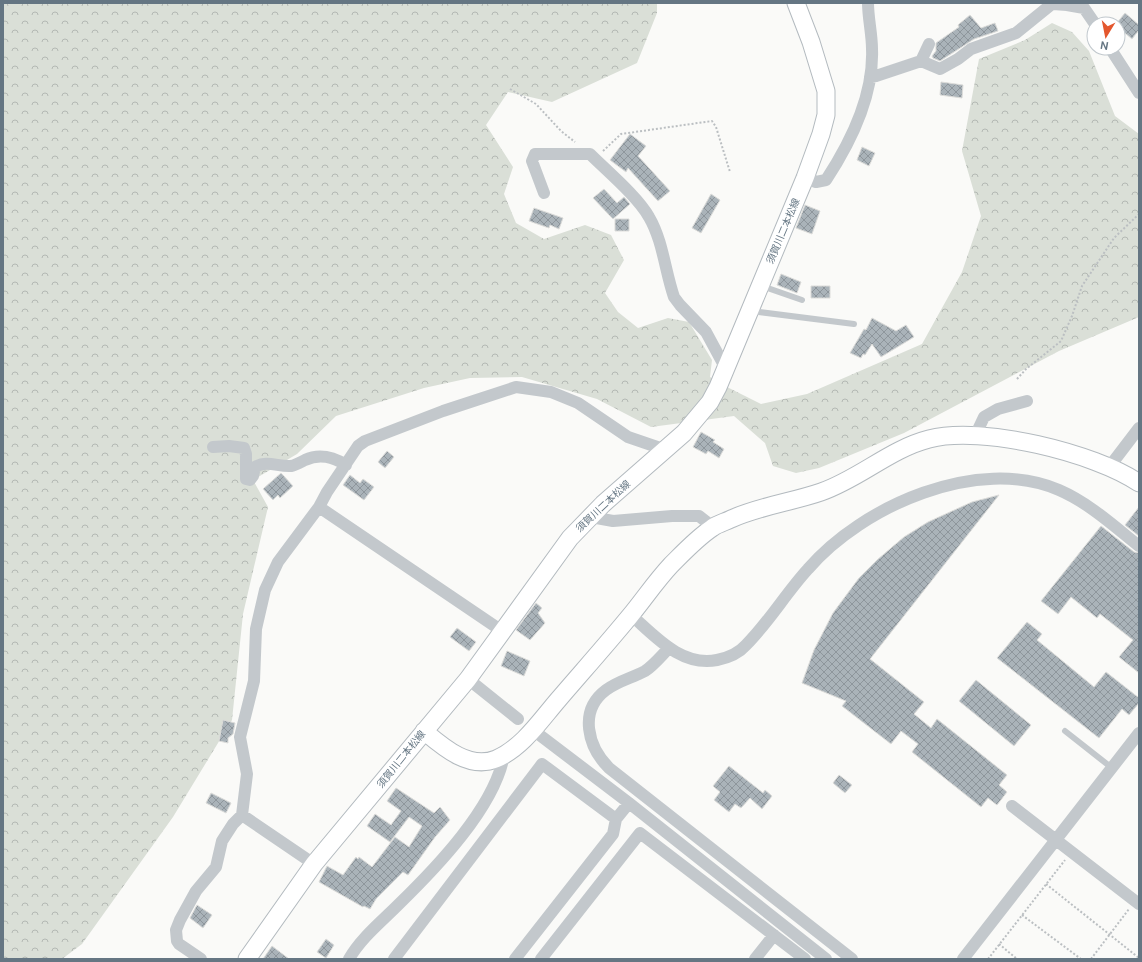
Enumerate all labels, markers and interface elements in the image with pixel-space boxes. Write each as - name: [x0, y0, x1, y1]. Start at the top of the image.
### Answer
- north arrow: [1086, 16, 1126, 56]
- text: N: [1099, 38, 1109, 53]
- street label: 須賀川二本松線: [763, 196, 803, 266]
- street label: 須賀川二本松線: [573, 477, 633, 535]
- street label: 須賀川二本松線: [374, 728, 428, 790]

